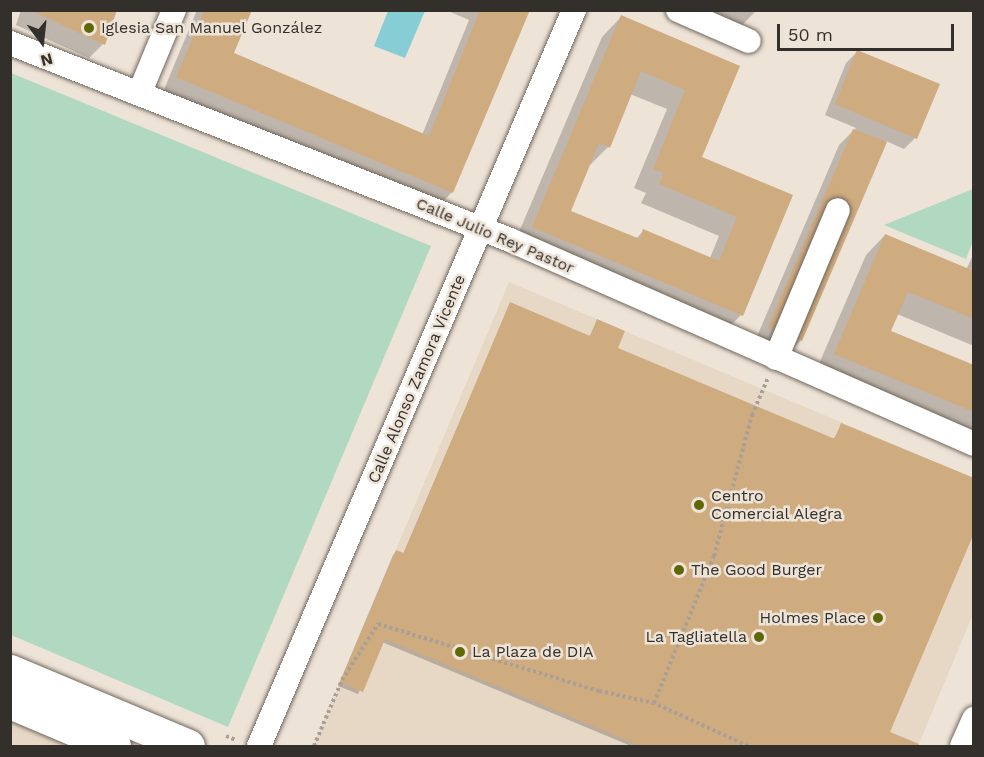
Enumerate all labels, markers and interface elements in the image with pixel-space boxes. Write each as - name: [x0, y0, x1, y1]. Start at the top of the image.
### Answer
- north arrow: [12, 12, 72, 72]
- scale bar: [780, 12, 957, 50]
- place label: Iglesia San Manuel González: [101, 18, 323, 38]
- marker: Iglesia San Manuel González: [82, 21, 96, 35]
- text: 50 m: [788, 24, 833, 45]
- text: N: [39, 49, 55, 71]
- street label: Calle Julio Rey Pastor: [413, 194, 577, 278]
- street label: Calle Alonso Zamora Vicente: [364, 271, 470, 487]
- place label: Centro Comercial Alegra: [711, 486, 844, 524]
- marker: Centro Comercial Alegra: [692, 498, 706, 512]
- place label: The Good Burger: [691, 560, 822, 580]
- marker: The Good Burger: [672, 563, 686, 577]
- place label: Holmes Place: [760, 608, 866, 628]
- marker: Holmes Place: [871, 611, 885, 625]
- place label: La Tagliatella: [645, 627, 747, 647]
- marker: La Tagliatella: [752, 630, 766, 644]
- place label: La Plaza de DIA: [472, 642, 594, 662]
- marker: La Plaza de DIA: [453, 645, 467, 659]

